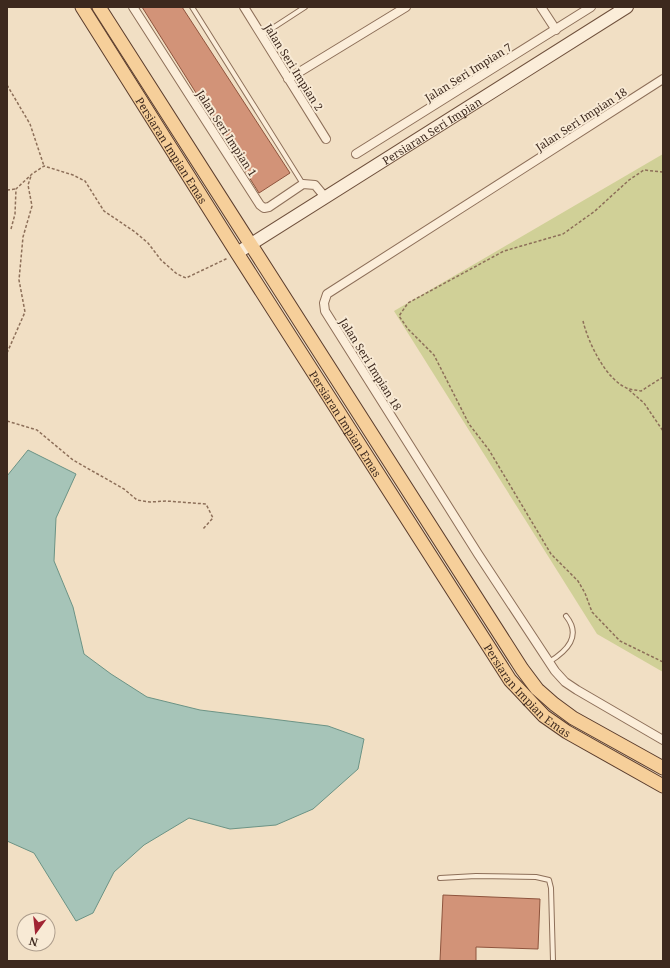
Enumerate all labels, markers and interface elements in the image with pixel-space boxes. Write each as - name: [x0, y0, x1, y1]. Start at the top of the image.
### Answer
- street label: Jalan Seri Impian 2: [261, 20, 327, 113]
- street label: Jalan Seri Impian 7: [421, 39, 514, 105]
- street label: Jalan Seri Impian 18: [532, 84, 630, 155]
- street label: Jalan Seri Impian 1: [193, 86, 261, 179]
- street label: Persiaran Seri Impian: [379, 93, 484, 167]
- street label: Persiaran Impian Emas: [133, 94, 211, 206]
- street label: Jalan Seri Impian 18: [336, 314, 406, 413]
- street label: Persiaran Impian Emas: [307, 368, 385, 479]
- street label: Persiaran Impian Emas: [481, 641, 574, 740]
- north arrow: [16, 912, 56, 952]
- text: N: [27, 934, 39, 951]

